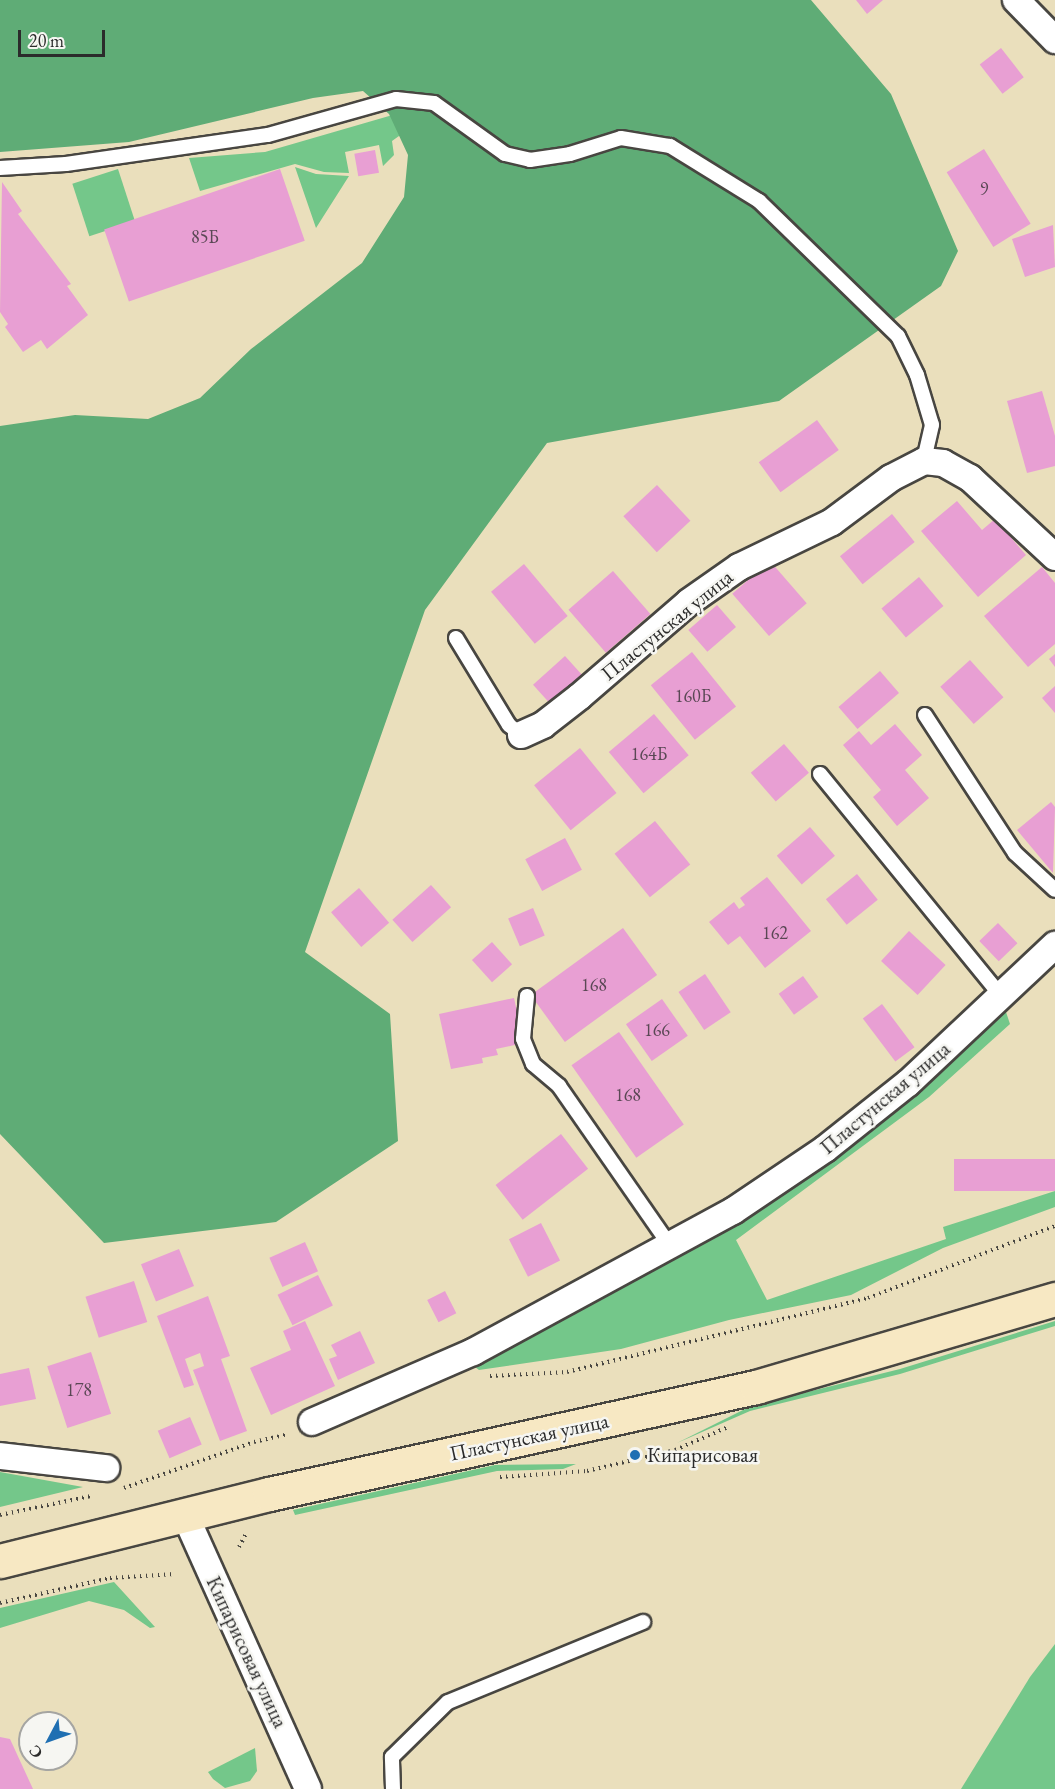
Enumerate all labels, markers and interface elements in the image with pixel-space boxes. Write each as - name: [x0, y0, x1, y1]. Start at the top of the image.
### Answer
- scale bar: [21, 18, 108, 56]
- text: 20 m: [29, 29, 64, 52]
- house number: 9: [980, 178, 988, 200]
- house number: 85Б: [191, 226, 219, 248]
- street label: Пластунская улица: [596, 564, 738, 686]
- house number: 160Б: [675, 685, 711, 707]
- house number: 164Б: [631, 743, 667, 765]
- house number: 162: [762, 922, 788, 944]
- house number: 168: [581, 974, 607, 996]
- house number: 166: [644, 1019, 670, 1041]
- street label: Пластунская улица: [815, 1036, 955, 1160]
- house number: 168: [615, 1084, 641, 1106]
- house number: 178: [66, 1379, 92, 1401]
- street label: Пластунская улица: [447, 1408, 611, 1466]
- place label: Кипарисовая: [647, 1442, 758, 1468]
- marker: Кипарисовая: [628, 1448, 642, 1462]
- street label: Кипарисовая улица: [201, 1572, 293, 1732]
- north arrow: [18, 1711, 78, 1771]
- text: С: [24, 1741, 47, 1763]

